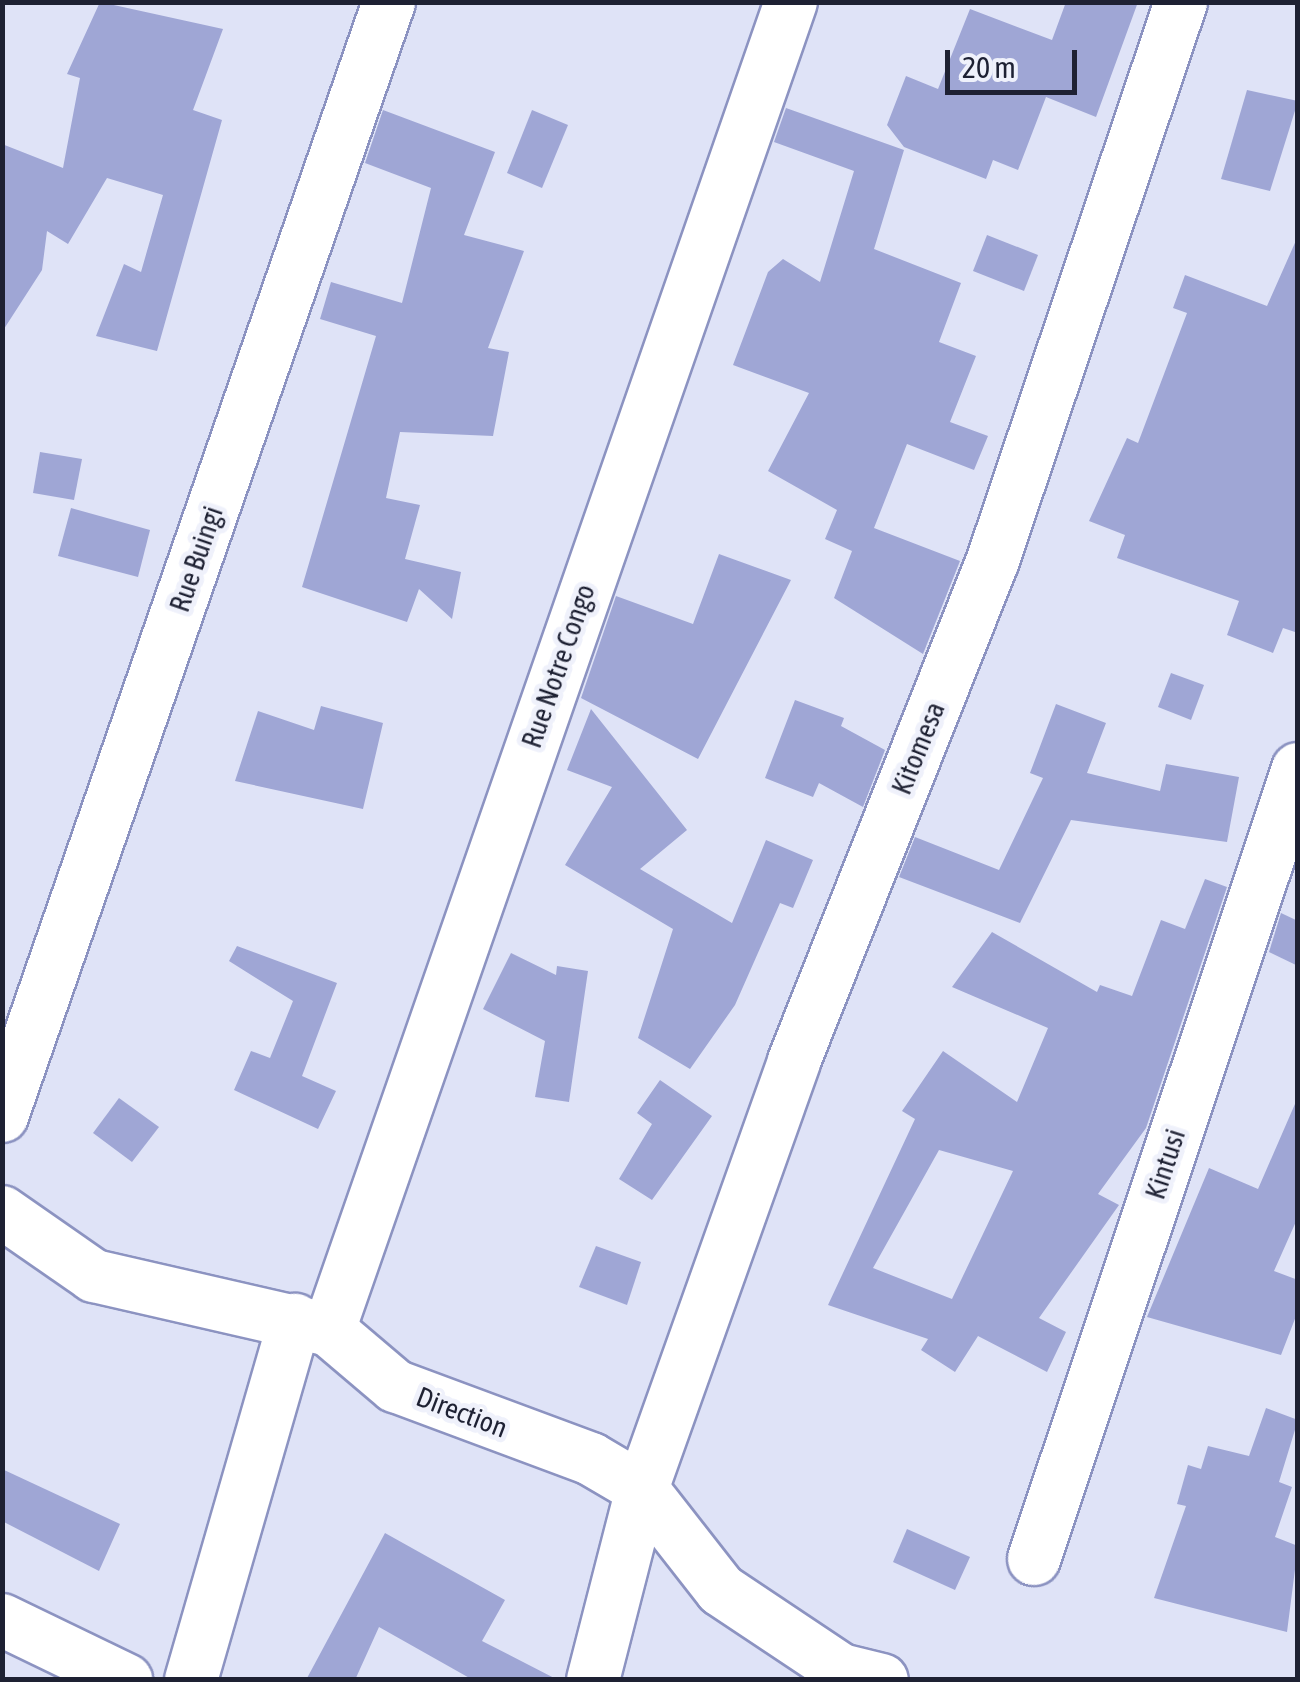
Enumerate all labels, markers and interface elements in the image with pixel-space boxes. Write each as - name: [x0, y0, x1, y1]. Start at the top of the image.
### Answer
- scale bar: [950, 30, 1082, 92]
- text: 20 m: [962, 50, 1016, 84]
- street label: Rue Buingi: [162, 502, 230, 616]
- street label: Rue Notre Congo: [514, 580, 602, 752]
- street label: Kitomesa: [884, 697, 952, 799]
- street label: Kintusi: [1138, 1125, 1192, 1203]
- street label: Direction: [412, 1379, 512, 1445]

